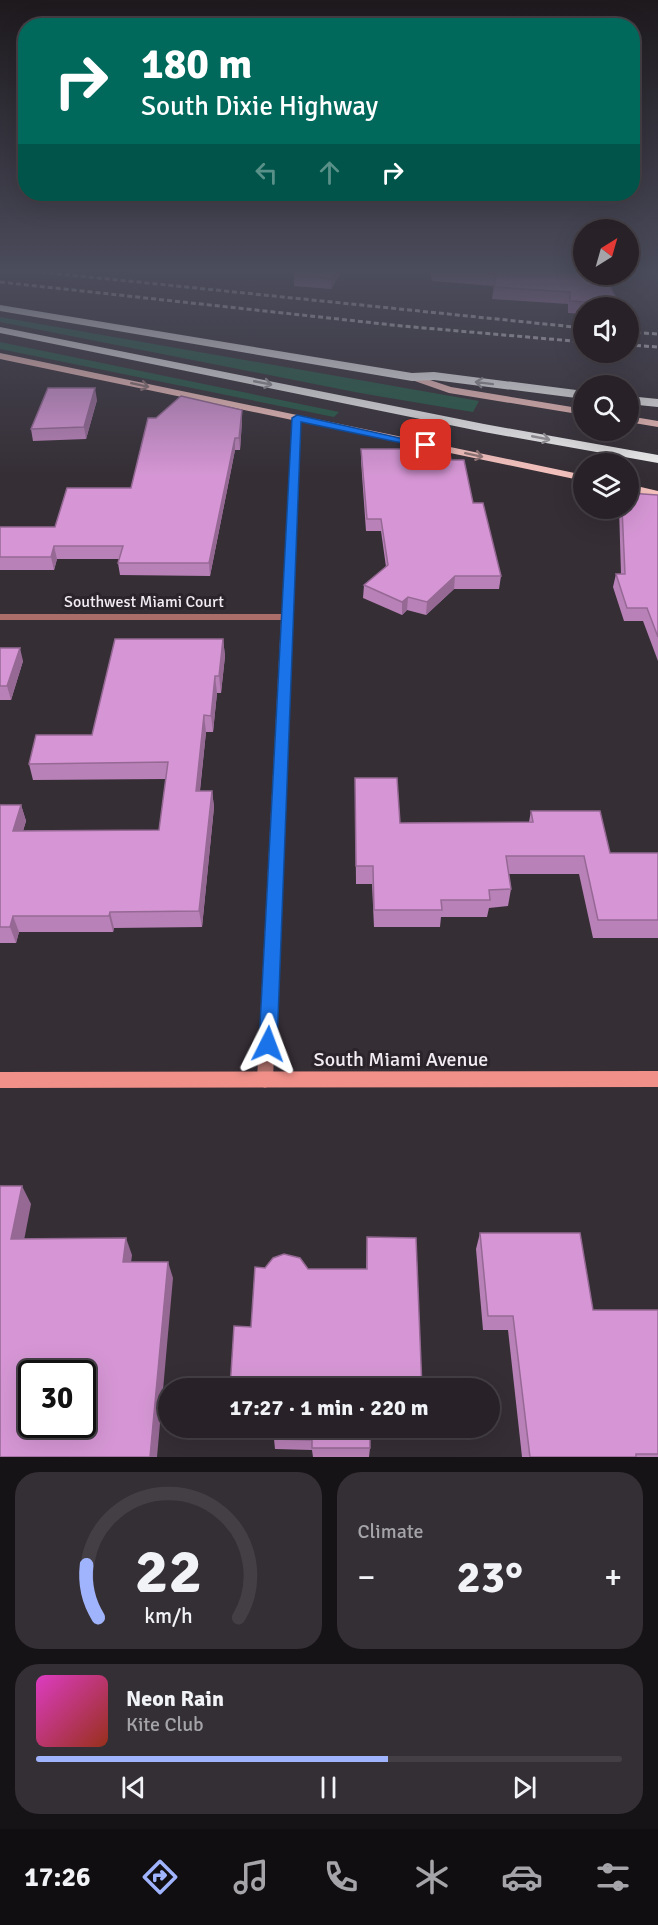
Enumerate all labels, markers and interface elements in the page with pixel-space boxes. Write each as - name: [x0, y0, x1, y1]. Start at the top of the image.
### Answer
- text: 180 m: [141, 39, 252, 90]
- icon: right: [42, 42, 120, 120]
- text: South Dixie Highway: [141, 90, 378, 123]
- icon: left: [250, 156, 283, 189]
- icon: ahead: [313, 156, 346, 189]
- icon: right: [376, 156, 409, 189]
- north arrow: [573, 219, 639, 285]
- map controls: [573, 219, 639, 519]
- button: sound: [573, 297, 639, 363]
- button: search: [573, 375, 639, 441]
- one-way arrow: [474, 377, 494, 388]
- one-way arrow: [253, 378, 273, 389]
- one-way arrow: [129, 380, 149, 391]
- pin: [400, 419, 451, 470]
- icon: arrive: [409, 428, 442, 461]
- one-way arrow: [531, 433, 551, 444]
- one-way arrow: [465, 449, 484, 461]
- button: layers: [573, 453, 639, 519]
- street label: Southwest Miami Court: [64, 592, 224, 612]
- position arrow: [236, 1012, 300, 1076]
- street label: South Miami Avenue: [314, 1047, 488, 1072]
- speed limit sign: 30: [18, 1360, 96, 1438]
- text: 17:27 · 1 min · 220 m: [229, 1394, 429, 1421]
- text: Climate: [358, 1519, 423, 1544]
- text: 22: [135, 1533, 202, 1610]
- text: 23°: [456, 1550, 523, 1605]
- text: −: [358, 1557, 375, 1598]
- text: +: [604, 1557, 622, 1598]
- text: km/h: [144, 1603, 193, 1629]
- text: Neon Rain: [126, 1685, 224, 1712]
- text: Kite Club: [126, 1712, 204, 1737]
- icon: previous: [117, 1771, 150, 1804]
- icon: pause: [312, 1771, 345, 1804]
- icon: next: [508, 1771, 541, 1804]
- icon: directions: [139, 1856, 181, 1898]
- icon: music: [230, 1856, 272, 1898]
- icon: phone: [320, 1856, 362, 1898]
- icon: climate: [411, 1856, 453, 1898]
- icon: car: [501, 1856, 543, 1898]
- icon: filters: [592, 1856, 634, 1898]
- text: 17:26: [24, 1861, 91, 1894]

